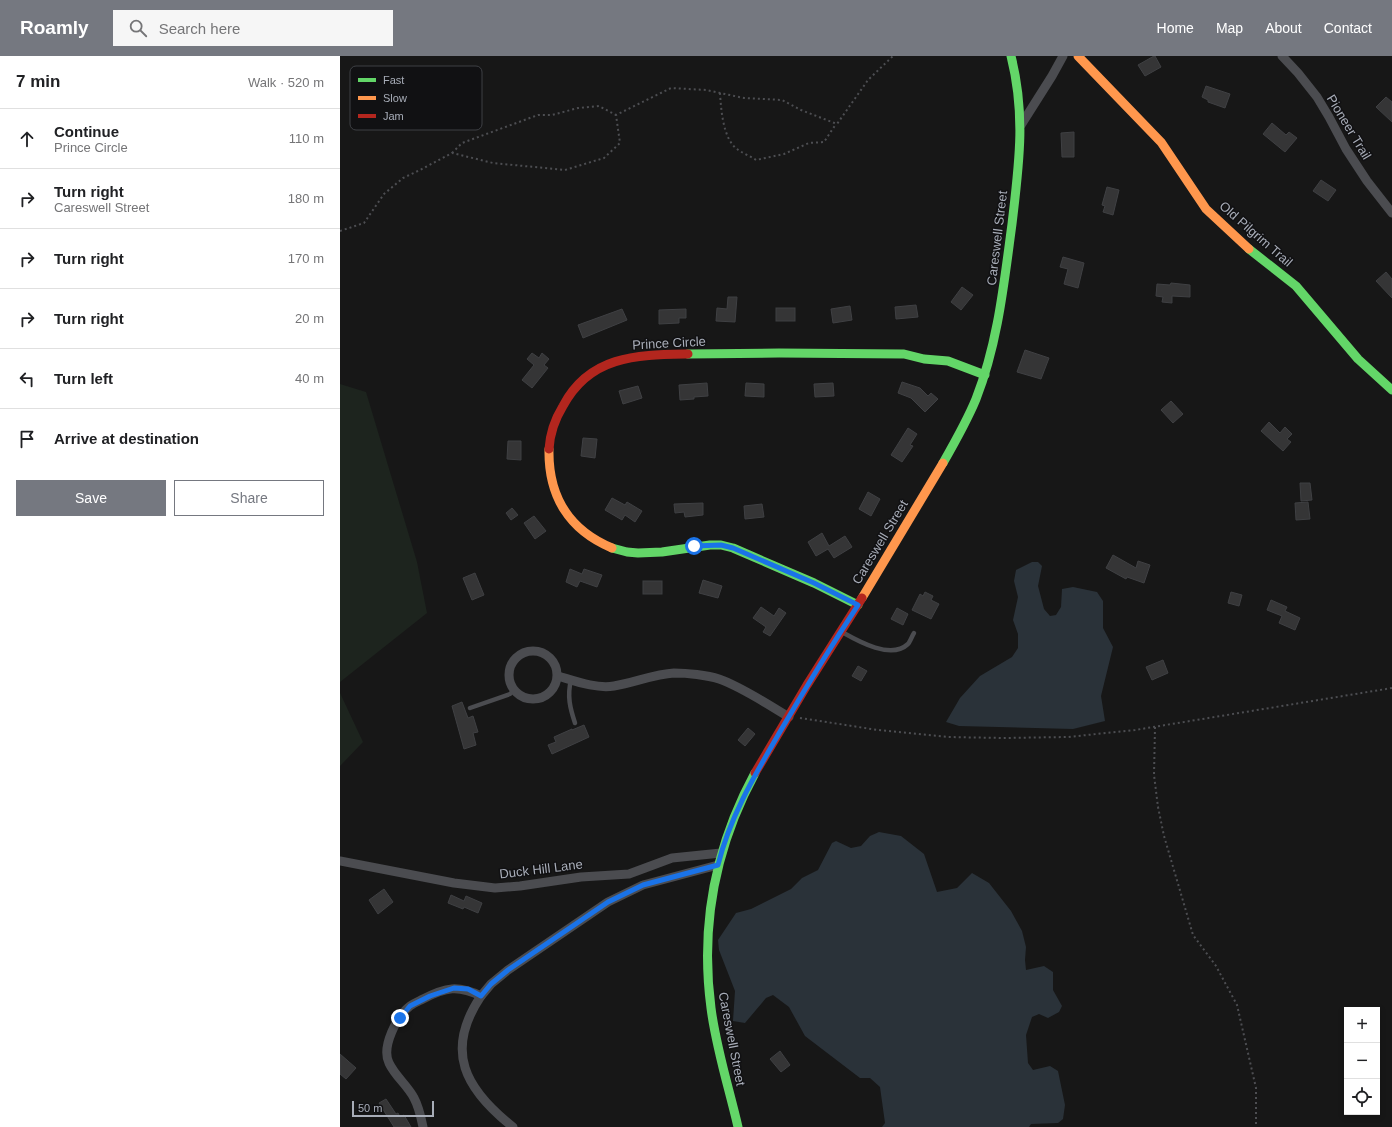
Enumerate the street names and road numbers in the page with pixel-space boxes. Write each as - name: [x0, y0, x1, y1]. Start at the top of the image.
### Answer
- street label: Pioneer Trail: [1324, 92, 1374, 162]
- street label: Careswell Street: [984, 189, 1010, 286]
- street label: Old Pilgrim Trail: [1216, 198, 1296, 270]
- street label: Prince Circle: [632, 334, 706, 352]
- street label: Careswell Street: [849, 497, 911, 587]
- street label: Duck Hill Lane: [498, 856, 584, 882]
- street label: Careswell Street: [716, 991, 749, 1088]

